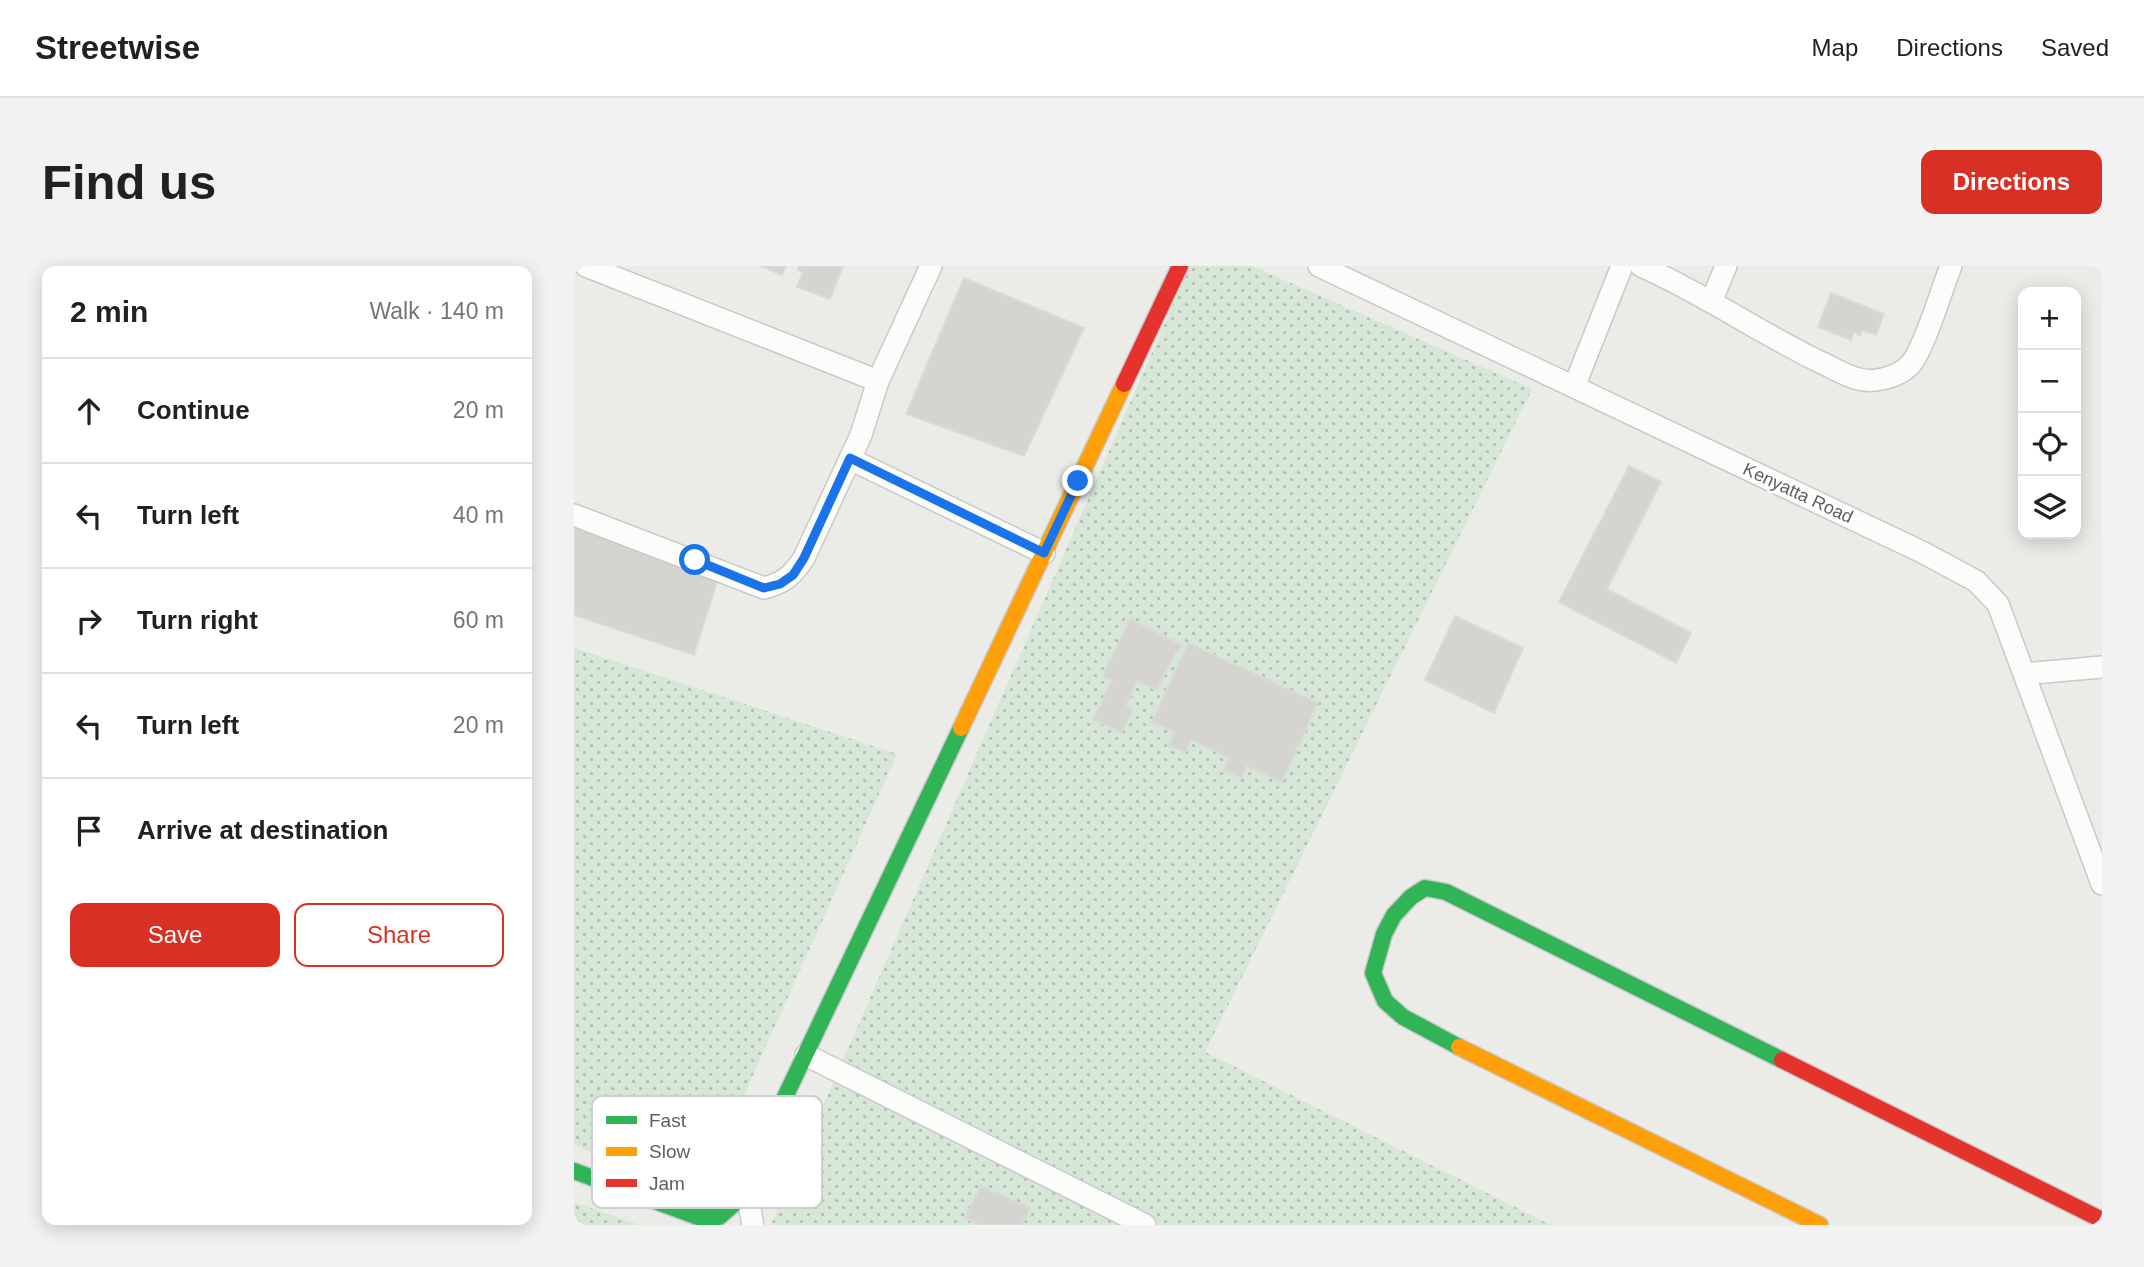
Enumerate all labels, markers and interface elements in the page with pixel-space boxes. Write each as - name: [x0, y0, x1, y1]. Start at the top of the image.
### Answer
- text: Streetwise: [35, 29, 200, 66]
- text: Map: [1812, 34, 1858, 61]
- text: Directions: [1896, 34, 2003, 61]
- text: Saved: [2041, 34, 2109, 61]
- button: Directions: [1921, 150, 2102, 214]
- text: Find us: [42, 155, 216, 209]
- map controls: [2018, 287, 2081, 539]
- button: +: [2018, 287, 2081, 350]
- text: 2 min: [70, 295, 148, 328]
- text: Walk · 140 m: [369, 298, 504, 324]
- button: −: [2018, 350, 2081, 413]
- icon: ahead: [70, 392, 108, 430]
- text: Continue: [137, 395, 250, 425]
- text: 20 m: [453, 397, 504, 423]
- button: locate: [2018, 413, 2081, 476]
- street label: Kenyatta Road: [1740, 459, 1856, 527]
- route end: [1062, 465, 1093, 496]
- button: layers: [2018, 476, 2081, 539]
- icon: left: [70, 497, 108, 535]
- text: Turn left: [137, 500, 239, 530]
- text: 40 m: [453, 502, 504, 528]
- route start: [679, 544, 710, 575]
- icon: right: [70, 602, 108, 640]
- text: Turn right: [137, 605, 258, 635]
- text: 60 m: [453, 607, 504, 633]
- icon: left: [70, 707, 108, 745]
- text: Turn left: [137, 710, 239, 740]
- text: 20 m: [453, 712, 504, 738]
- icon: arrive: [70, 812, 108, 850]
- text: Arrive at destination: [137, 815, 388, 845]
- button: Save: [70, 903, 280, 967]
- button: Share: [294, 903, 504, 967]
- legend: [592, 1096, 822, 1208]
- text: Fast: [649, 1110, 687, 1131]
- text: Slow: [649, 1141, 690, 1162]
- text: Jam: [649, 1173, 685, 1194]

